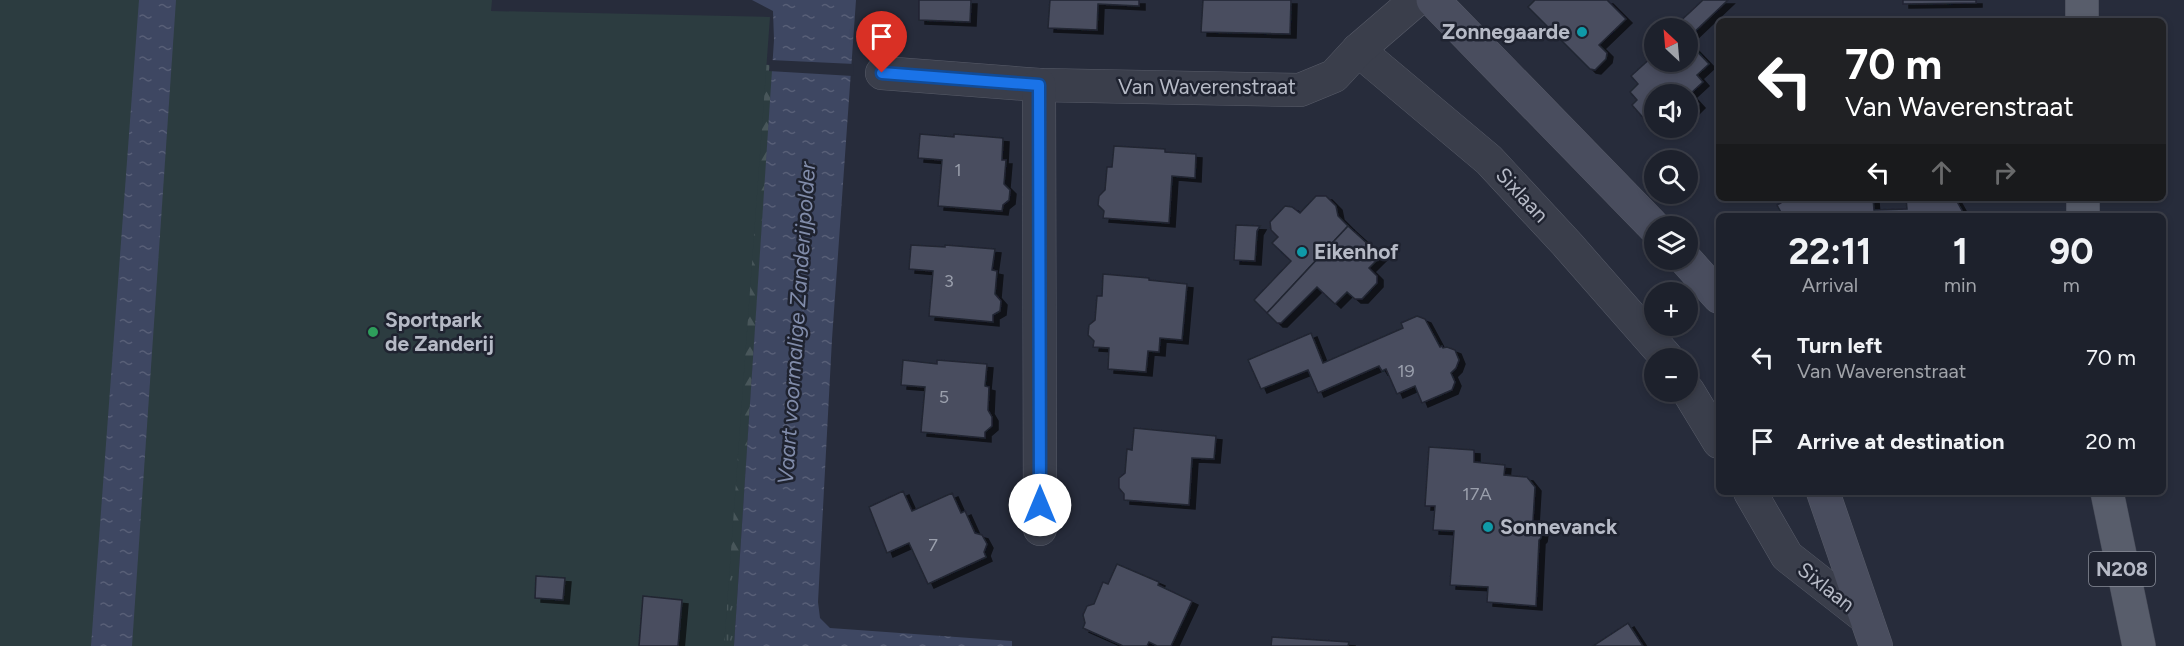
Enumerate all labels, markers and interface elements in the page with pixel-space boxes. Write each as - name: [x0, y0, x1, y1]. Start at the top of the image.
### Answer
- pin: [856, 11, 907, 73]
- north arrow: [1644, 18, 1698, 72]
- map controls: [1644, 18, 1698, 402]
- place label: Zonnegaarde: [1442, 19, 1570, 44]
- icon: arrive: [865, 20, 898, 53]
- marker: Zonnegaarde: [1575, 25, 1589, 39]
- text: 70 m: [1845, 39, 1942, 90]
- icon: left: [1746, 42, 1824, 120]
- street label: Van Waverenstraat: [1118, 74, 1296, 99]
- button: sound: [1644, 84, 1698, 138]
- text: Van Waverenstraat: [1845, 90, 2074, 123]
- button: search: [1644, 150, 1698, 204]
- icon: left: [1862, 156, 1895, 189]
- icon: ahead: [1925, 156, 1958, 189]
- icon: right: [1988, 156, 2021, 189]
- water label: Vaart voormalige Zanderijpolder: [772, 159, 821, 485]
- house number: 1: [954, 159, 962, 181]
- street label: Sixlaan: [1491, 162, 1554, 227]
- button: layers: [1644, 216, 1698, 270]
- text: 22:11: [1789, 230, 1871, 273]
- text: 1: [1953, 230, 1968, 273]
- text: 90: [2049, 230, 2093, 273]
- place label: Eikenhof: [1314, 239, 1399, 264]
- marker: Eikenhof: [1295, 245, 1309, 259]
- house number: 3: [944, 270, 954, 292]
- text: Arrival: [1802, 273, 1858, 297]
- text: min: [1944, 273, 1977, 297]
- text: m: [2063, 273, 2080, 297]
- button: +: [1644, 282, 1698, 336]
- place label: Sportpark de Zanderij: [385, 307, 494, 356]
- marker: Sportpark de Zanderij: [366, 325, 380, 339]
- text: Turn left: [1797, 332, 1883, 359]
- icon: left: [1746, 341, 1779, 374]
- text: 70 m: [2086, 344, 2136, 371]
- button: −: [1644, 348, 1698, 402]
- text: Van Waverenstraat: [1797, 359, 1966, 383]
- house number: 19: [1397, 360, 1415, 382]
- house number: 5: [939, 386, 949, 408]
- icon: arrive: [1746, 425, 1779, 458]
- text: Arrive at destination: [1797, 428, 2005, 455]
- text: 20 m: [2085, 428, 2136, 455]
- position arrow: [1008, 473, 1072, 537]
- house number: 17A: [1462, 483, 1492, 505]
- place label: Sonnevanck: [1500, 514, 1618, 539]
- marker: Sonnevanck: [1481, 520, 1495, 534]
- house number: 7: [928, 534, 938, 556]
- road number: N208: [2089, 552, 2155, 586]
- street label: Sixlaan: [1793, 557, 1860, 617]

